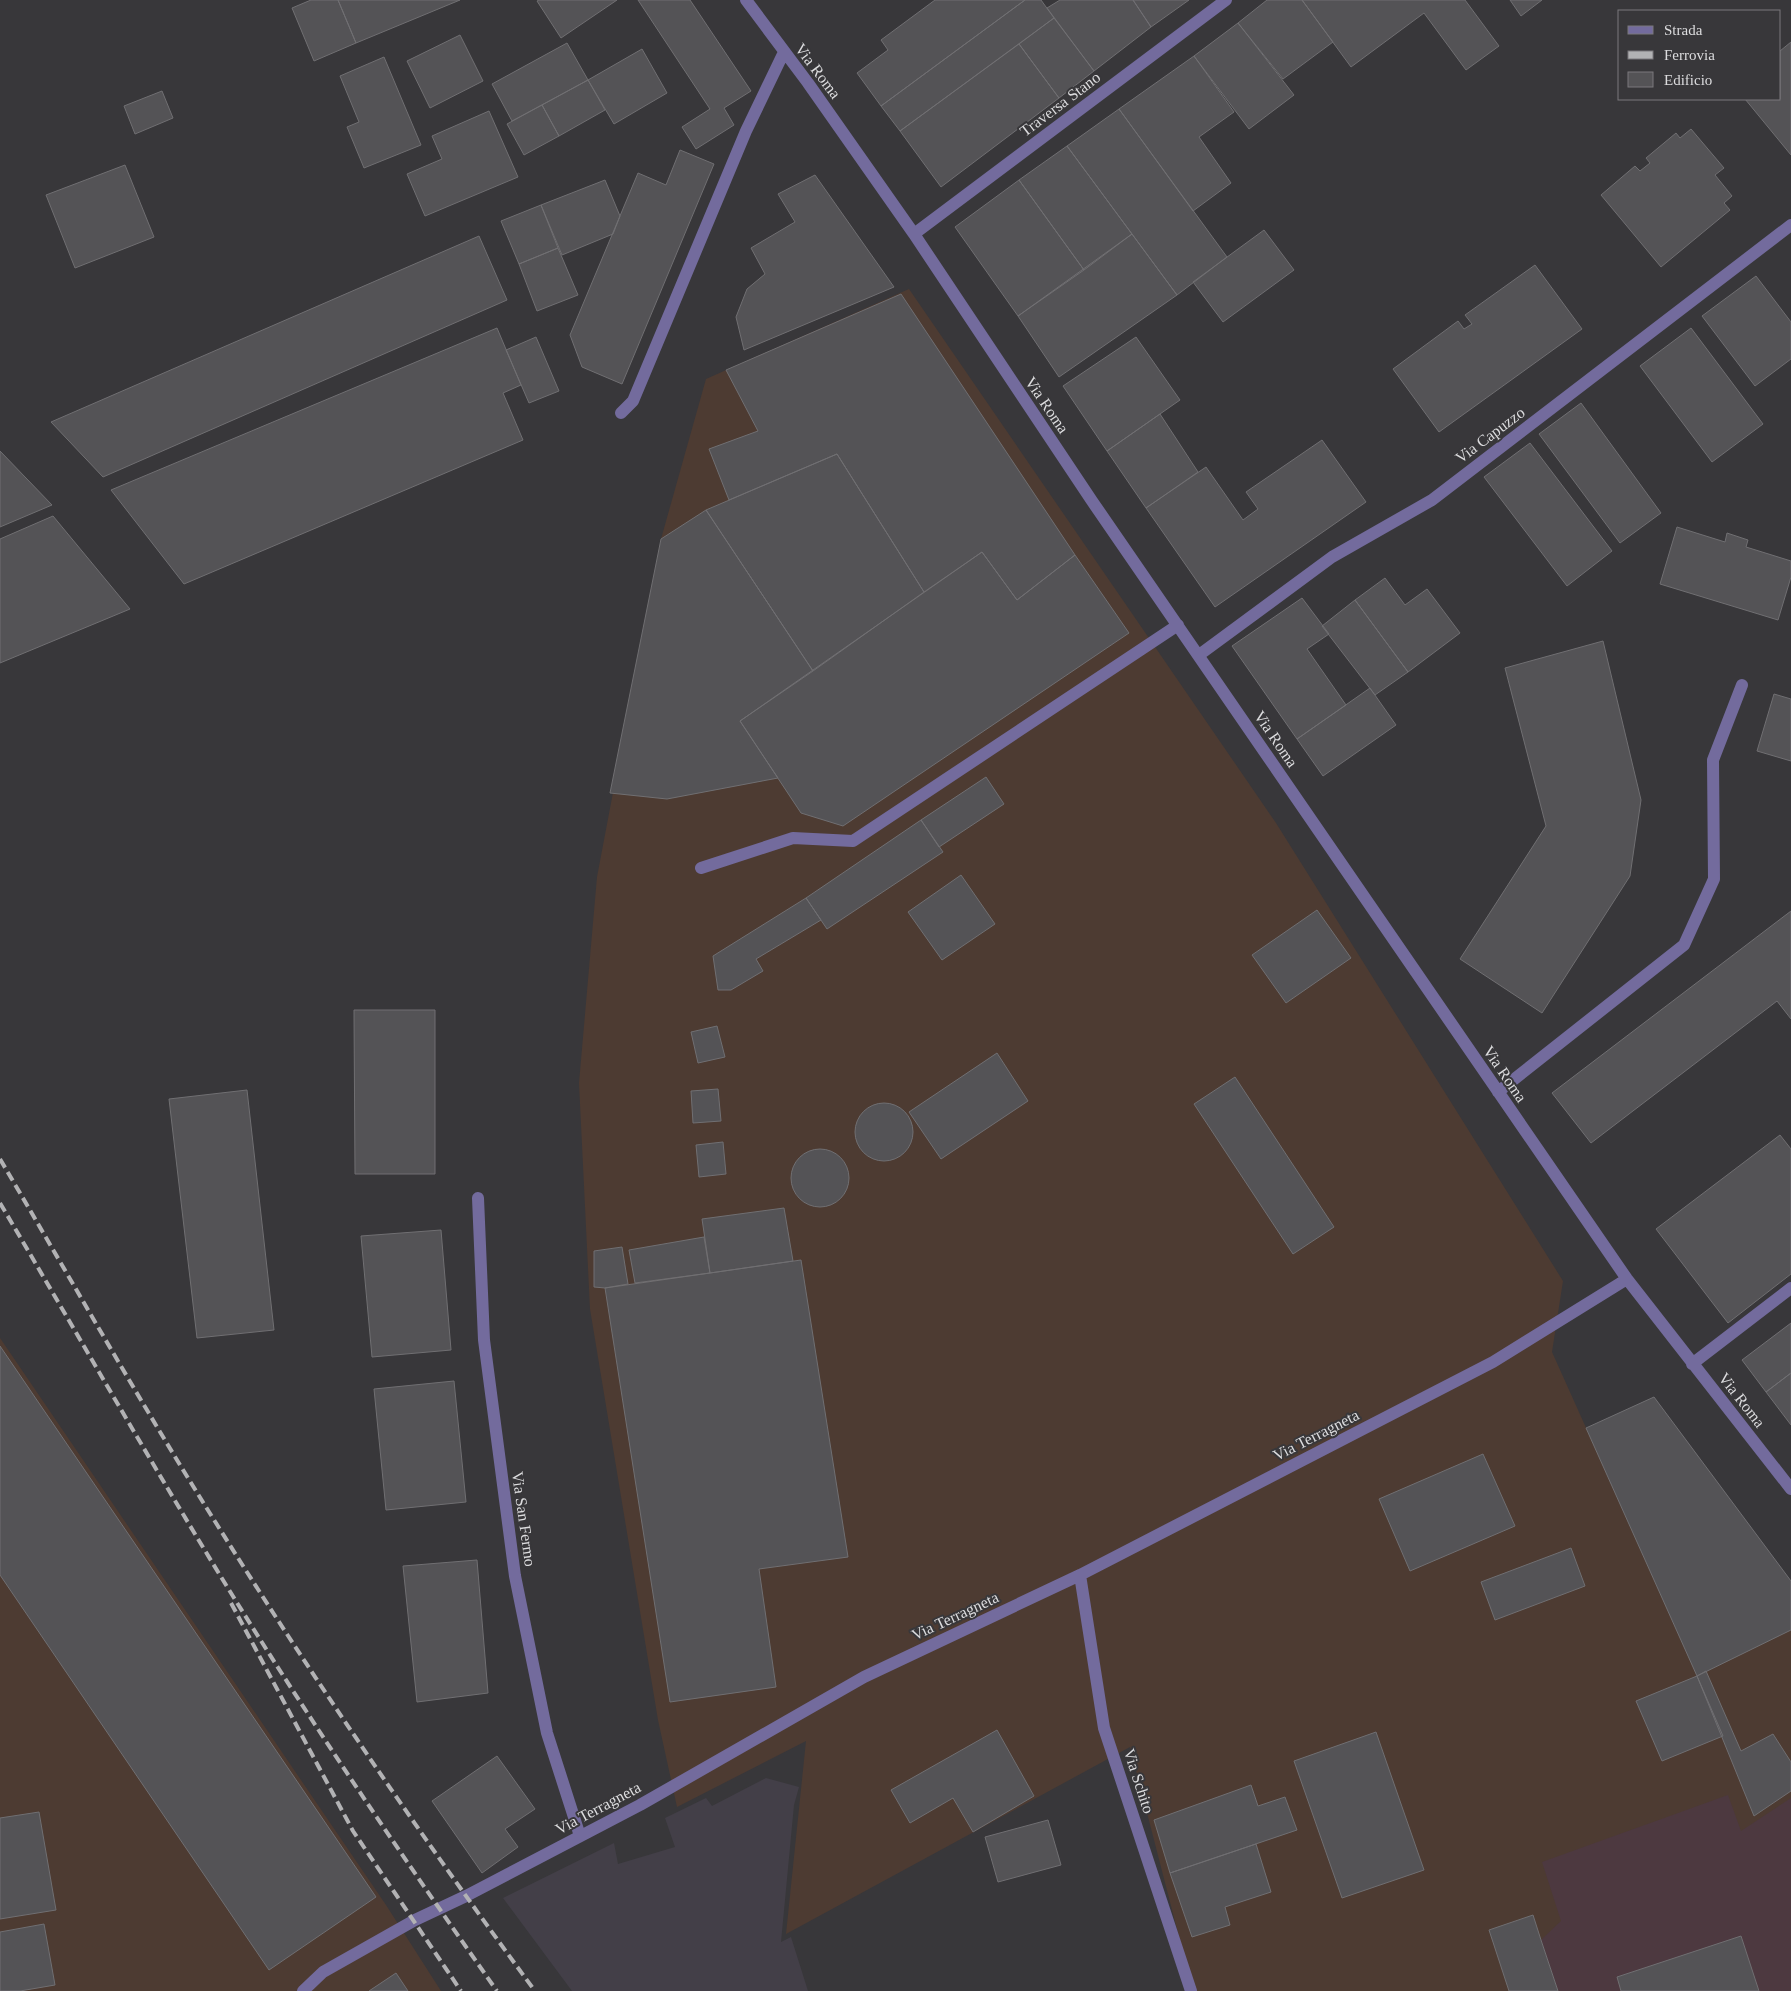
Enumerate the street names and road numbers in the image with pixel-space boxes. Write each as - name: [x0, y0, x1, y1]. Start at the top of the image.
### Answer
- street label: Via Roma: [792, 40, 844, 102]
- street label: Traversa Stano: [1017, 68, 1103, 140]
- street label: Via Roma: [1022, 374, 1072, 436]
- street label: Via Capuzzo: [1452, 403, 1529, 467]
- street label: Via Roma: [1251, 708, 1301, 770]
- street label: Via Roma: [1480, 1043, 1530, 1105]
- street label: Via Roma: [1715, 1369, 1769, 1431]
- street label: Via Terragneta: [1270, 1406, 1362, 1465]
- street label: Via San Fermo: [509, 1470, 539, 1568]
- street label: Via Terragneta: [909, 1588, 1002, 1644]
- street label: Via Schito: [1121, 1746, 1157, 1816]
- street label: Via Terragneta: [553, 1778, 644, 1838]

